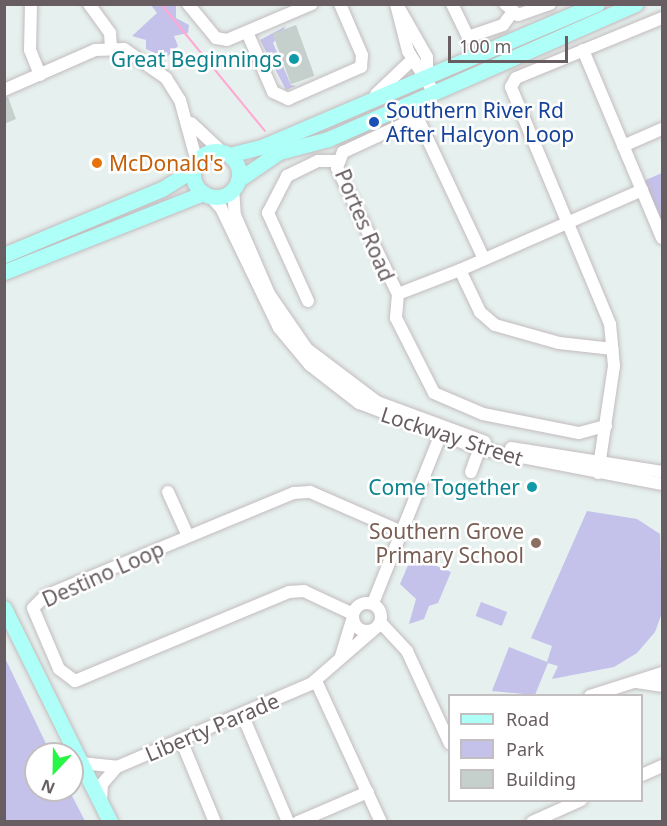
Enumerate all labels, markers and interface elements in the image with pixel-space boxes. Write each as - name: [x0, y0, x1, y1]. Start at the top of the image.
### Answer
- scale bar: [451, 24, 571, 62]
- text: 100 m: [459, 34, 511, 58]
- place label: Great Beginnings: [111, 46, 282, 72]
- marker: Great Beginnings: [287, 52, 301, 66]
- place label: Southern River Rd After Halcyon Loop: [386, 97, 574, 147]
- marker: Southern River Rd After Halcyon Loop: [367, 115, 381, 129]
- place label: McDonald's: [109, 150, 223, 176]
- marker: McDonald's: [90, 156, 104, 170]
- street label: Portes Road: [330, 165, 400, 285]
- street label: Lockway Street: [378, 401, 526, 471]
- place label: Come Together: [368, 474, 520, 500]
- marker: Come Together: [525, 480, 539, 494]
- place label: Southern Grove Primary School: [369, 518, 524, 568]
- street label: Destino Loop: [38, 536, 168, 612]
- marker: Southern Grove Primary School: [529, 536, 543, 550]
- street label: Liberty Parade: [141, 687, 283, 767]
- legend: [448, 694, 643, 802]
- text: Road: [506, 707, 549, 731]
- text: Park: [506, 737, 544, 761]
- north arrow: [24, 742, 84, 802]
- text: Building: [506, 767, 576, 791]
- text: N: [38, 774, 58, 799]

